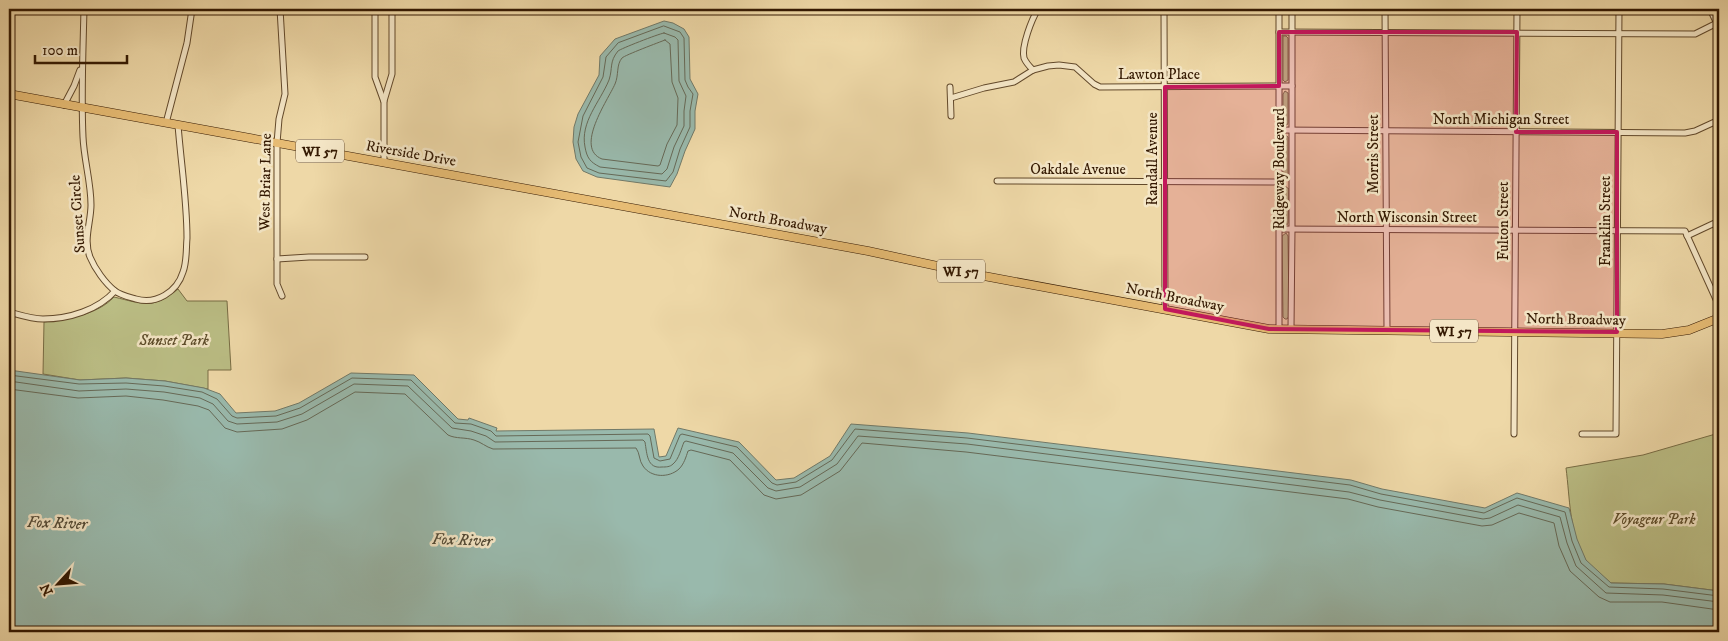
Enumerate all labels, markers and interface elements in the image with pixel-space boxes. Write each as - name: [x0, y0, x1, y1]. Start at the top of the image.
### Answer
- scale bar: [35, 32, 128, 64]
- text: 100 m: [42, 41, 78, 60]
- street label: Lawton Place: [1118, 65, 1200, 84]
- street label: Ridgeway Boulevard: [1270, 108, 1289, 230]
- street label: North Michigan Street: [1433, 110, 1570, 129]
- street label: Randall Avenue: [1143, 112, 1162, 206]
- street label: Morris Street: [1364, 114, 1383, 194]
- street label: West Briar Lane: [255, 133, 276, 232]
- street label: Riverside Drive: [364, 136, 458, 171]
- road number: WI 57: [296, 140, 344, 162]
- street label: Oakdale Avenue: [1030, 160, 1126, 179]
- street label: Sunset Circle: [65, 174, 90, 254]
- street label: Franklin Street: [1596, 176, 1615, 266]
- street label: Fulton Street: [1494, 181, 1513, 261]
- street label: North Broadway: [727, 202, 830, 239]
- street label: North Wisconsin Street: [1337, 208, 1477, 227]
- road number: WI 57: [937, 260, 985, 282]
- street label: North Broadway: [1124, 279, 1227, 317]
- street label: North Broadway: [1526, 309, 1627, 330]
- road number: WI 57: [1430, 320, 1478, 342]
- park label: Sunset Park: [138, 331, 209, 350]
- park label: Voyageur Park: [1613, 510, 1696, 529]
- water label: Fox River: [26, 512, 89, 534]
- water label: Fox River: [431, 529, 494, 551]
- north arrow: [32, 558, 82, 608]
- text: N: [36, 580, 58, 598]

